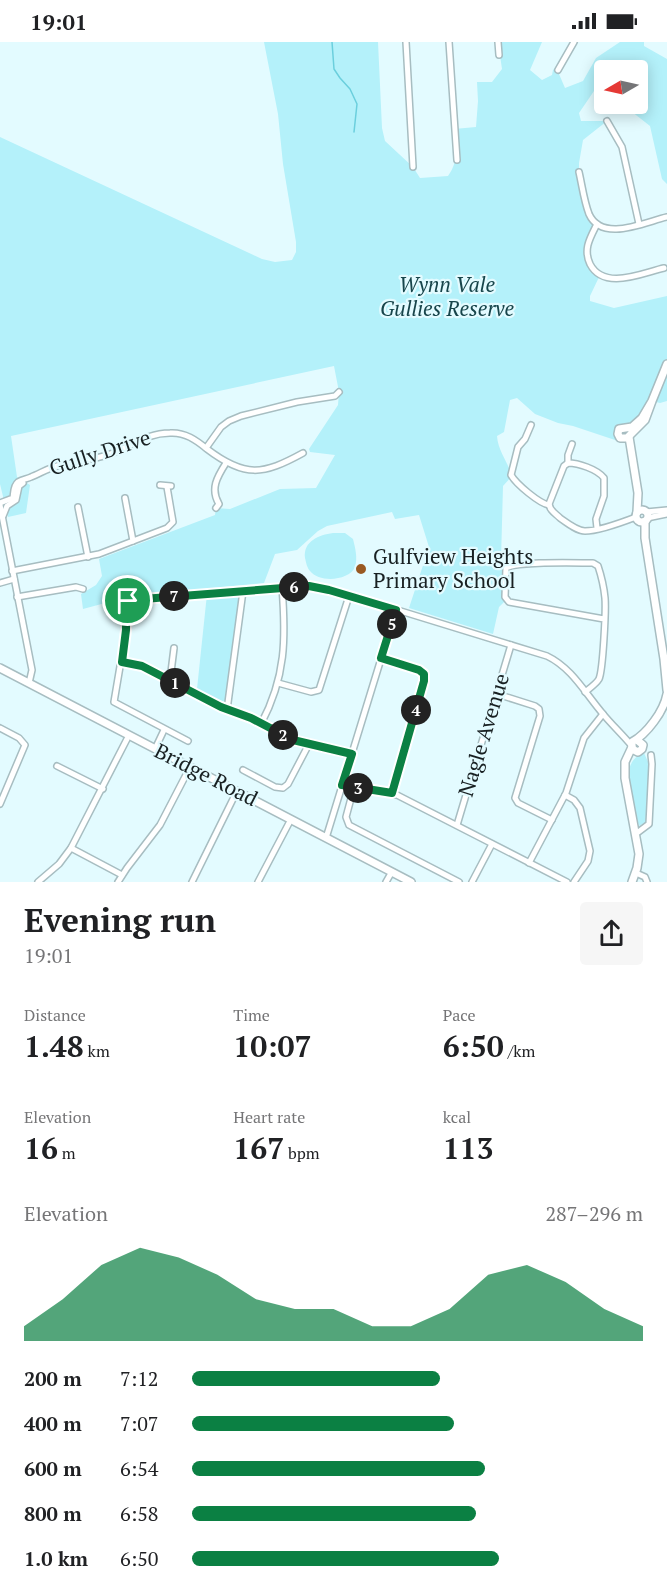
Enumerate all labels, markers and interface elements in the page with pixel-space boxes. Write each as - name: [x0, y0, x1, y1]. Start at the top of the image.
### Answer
- text: 19:01: [30, 7, 87, 36]
- north arrow: [594, 60, 648, 114]
- map controls: [594, 60, 648, 114]
- park label: Wynn Vale Gullies Reserve: [380, 270, 514, 322]
- street label: Gully Drive: [45, 423, 154, 482]
- place label: Gulfview Heights Primary School: [373, 542, 533, 594]
- marker: Gulfview Heights Primary School: [354, 562, 368, 576]
- pin: 6: [279, 572, 309, 602]
- pin: [102, 575, 153, 626]
- text: 6: [289, 576, 299, 598]
- pin: 7: [159, 581, 189, 611]
- icon: arrive: [111, 584, 144, 617]
- text: 7: [169, 585, 179, 607]
- pin: 5: [377, 609, 407, 639]
- text: 5: [387, 613, 397, 635]
- pin: 1: [160, 668, 190, 698]
- street label: Nagle Avenue: [451, 670, 515, 800]
- text: 1: [170, 672, 180, 694]
- pin: 4: [401, 695, 431, 725]
- text: 4: [411, 699, 421, 721]
- pin: 2: [268, 720, 298, 750]
- text: 2: [278, 724, 288, 746]
- street label: Bridge Road: [150, 736, 263, 812]
- pin: 3: [343, 773, 373, 803]
- text: 3: [353, 777, 363, 799]
- text: Evening run: [24, 898, 216, 941]
- button: share: [580, 902, 643, 965]
- text: 19:01: [24, 942, 73, 969]
- text: Distance: [24, 1004, 86, 1026]
- text: Time: [233, 1004, 270, 1026]
- text: Pace: [443, 1004, 475, 1026]
- text: 1.48: [24, 1026, 84, 1066]
- text: 10:07: [233, 1026, 311, 1066]
- text: 6:50: [443, 1026, 504, 1066]
- text: km: [84, 1040, 110, 1062]
- text: /km: [504, 1040, 535, 1062]
- text: Elevation: [24, 1106, 91, 1128]
- text: Heart rate: [233, 1106, 305, 1128]
- text: kcal: [443, 1106, 471, 1128]
- text: 16: [24, 1128, 58, 1168]
- text: 167: [233, 1128, 284, 1168]
- text: 113: [443, 1128, 494, 1168]
- text: m: [58, 1142, 76, 1164]
- text: bpm: [284, 1142, 320, 1164]
- text: Elevation: [24, 1200, 108, 1227]
- text: 287–296 m: [545, 1200, 643, 1227]
- text: 200 m: [24, 1365, 82, 1392]
- text: 7:12: [120, 1365, 159, 1392]
- text: 400 m: [24, 1410, 82, 1437]
- text: 7:07: [120, 1410, 159, 1437]
- text: 600 m: [24, 1455, 82, 1482]
- text: 6:54: [120, 1455, 159, 1482]
- text: 800 m: [24, 1500, 82, 1527]
- text: 6:58: [120, 1500, 159, 1527]
- text: 1.0 km: [24, 1545, 88, 1572]
- text: 6:50: [120, 1545, 159, 1572]

